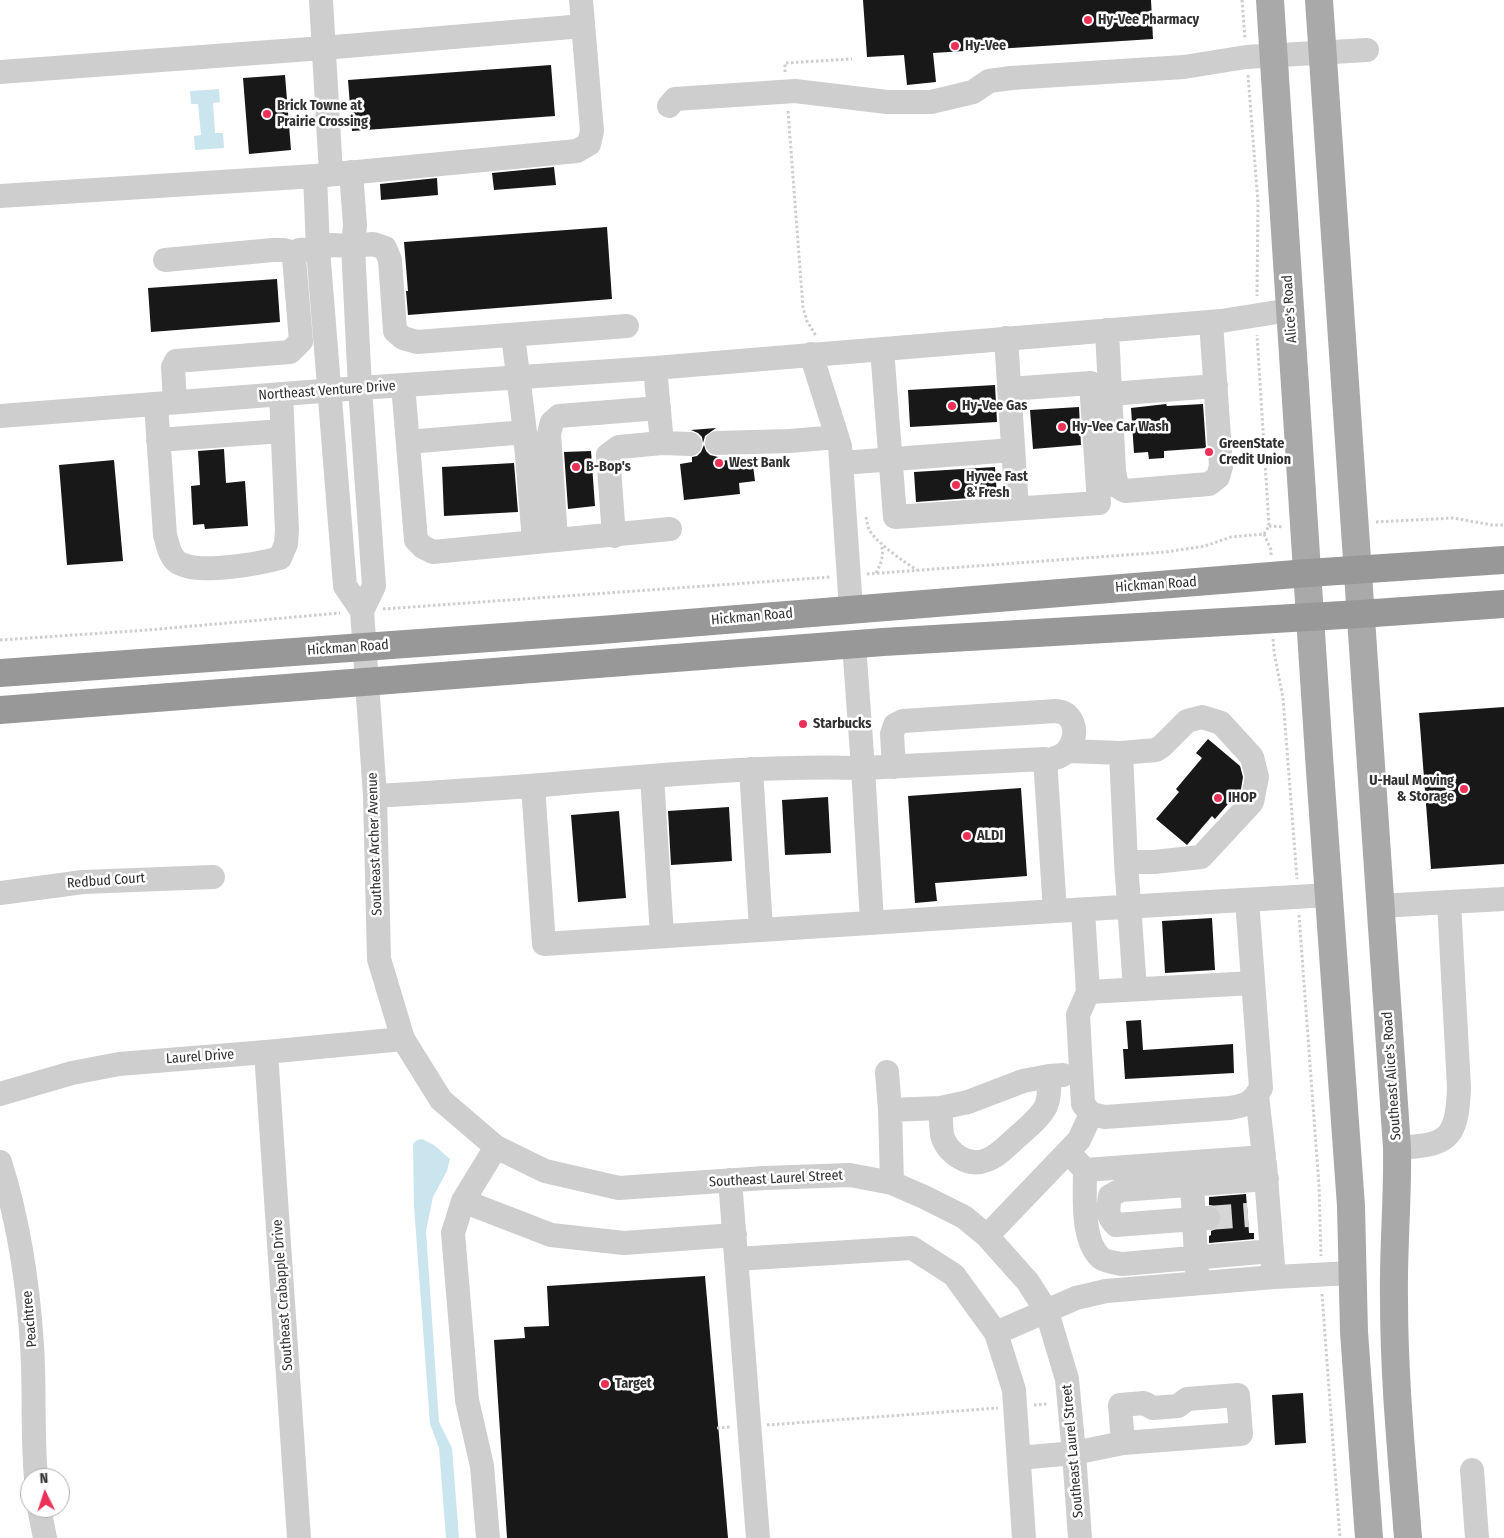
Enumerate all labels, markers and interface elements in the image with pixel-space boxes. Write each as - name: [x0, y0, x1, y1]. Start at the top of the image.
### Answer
- place label: Hy-Vee Pharmacy: [1098, 12, 1199, 28]
- marker: Hy-Vee Pharmacy: [1082, 14, 1094, 26]
- place label: Hy-Vee: [965, 38, 1006, 54]
- marker: Hy-Vee: [949, 40, 961, 52]
- place label: Brick Towne at Prairie Crossing: [277, 98, 368, 130]
- marker: Brick Towne at Prairie Crossing: [261, 108, 273, 120]
- street label: Alice's Road: [1279, 274, 1301, 344]
- street label: Northeast Venture Drive: [258, 378, 396, 404]
- place label: Hy-Vee Gas: [962, 398, 1027, 414]
- marker: Hy-Vee Gas: [946, 400, 958, 412]
- place label: Hy-Vee Car Wash: [1072, 419, 1169, 435]
- marker: Hy-Vee Car Wash: [1056, 421, 1068, 433]
- place label: GreenState Credit Union: [1219, 436, 1291, 468]
- marker: GreenState Credit Union: [1203, 446, 1215, 458]
- place label: West Bank: [729, 455, 790, 471]
- marker: West Bank: [713, 457, 725, 469]
- place label: B-Bop's: [586, 459, 631, 475]
- marker: B-Bop's: [570, 461, 582, 473]
- place label: Hyvee Fast & Fresh: [966, 469, 1028, 502]
- marker: Hyvee Fast & Fresh: [950, 479, 962, 491]
- street label: Hickman Road: [1115, 574, 1197, 596]
- street label: Hickman Road: [711, 605, 793, 629]
- street label: Hickman Road: [307, 637, 389, 659]
- place label: Starbucks: [813, 716, 871, 732]
- marker: Starbucks: [797, 718, 809, 730]
- street label: Southeast Archer Avenue: [364, 772, 386, 916]
- place label: U-Haul Moving & Storage: [1369, 773, 1454, 806]
- marker: U-Haul Moving & Storage: [1458, 783, 1470, 795]
- place label: IHOP: [1228, 790, 1257, 806]
- marker: IHOP: [1212, 792, 1224, 804]
- place label: ALDI: [977, 828, 1003, 844]
- marker: ALDI: [961, 830, 973, 842]
- street label: Redbud Court: [66, 870, 146, 892]
- street label: Southeast Alice's Road: [1379, 1011, 1405, 1141]
- street label: Laurel Drive: [165, 1046, 235, 1068]
- street label: Southeast Laurel Street: [709, 1167, 843, 1191]
- street label: Southeast Crabapple Drive: [269, 1219, 297, 1371]
- street label: Peachtree: [19, 1290, 41, 1348]
- place label: Target: [615, 1376, 652, 1392]
- marker: Target: [599, 1378, 611, 1390]
- street label: Southeast Laurel Street: [1059, 1383, 1087, 1519]
- north arrow: [20, 1468, 70, 1518]
- text: N: [39, 1470, 49, 1487]

